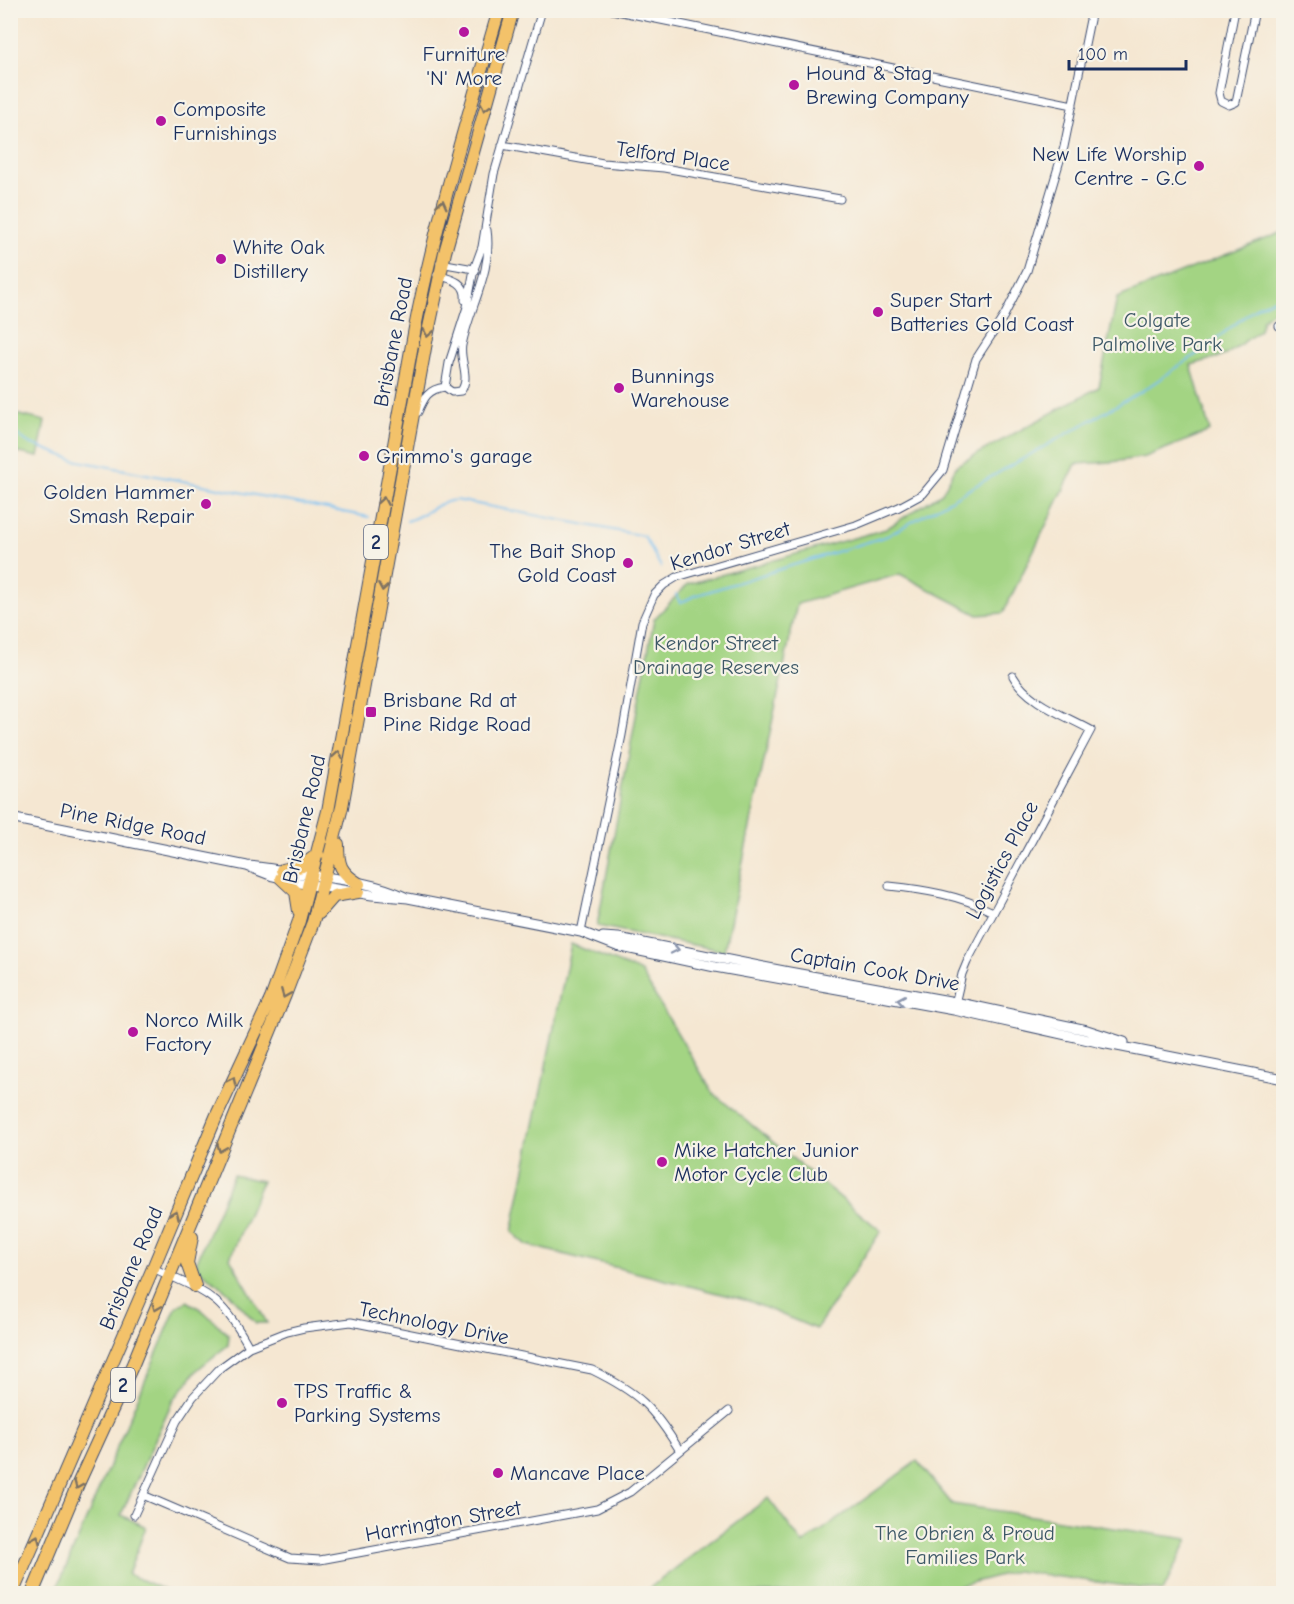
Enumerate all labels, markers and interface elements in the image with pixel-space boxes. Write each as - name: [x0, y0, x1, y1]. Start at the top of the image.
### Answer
- marker: Furniture 'N' More: [457, 25, 471, 39]
- scale bar: [1069, 33, 1186, 71]
- place label: Furniture 'N' More: [423, 42, 505, 90]
- text: 100 m: [1078, 44, 1128, 65]
- place label: Hound & Stag Brewing Company: [806, 61, 970, 109]
- marker: Hound & Stag Brewing Company: [787, 78, 801, 92]
- place label: Composite Furnishings: [173, 97, 277, 145]
- one-way arrow: [480, 101, 492, 112]
- marker: Composite Furnishings: [154, 114, 168, 128]
- street label: Telford Place: [615, 136, 731, 176]
- place label: New Life Worship Centre - G.C: [1032, 142, 1187, 190]
- marker: New Life Worship Centre - G.C: [1192, 159, 1206, 173]
- one-way arrow: [435, 199, 448, 209]
- place label: White Oak Distillery: [233, 235, 325, 283]
- marker: White Oak Distillery: [214, 252, 228, 266]
- street label: Brisbane Road: [369, 275, 417, 409]
- place label: Super Start Batteries Gold Coast: [890, 288, 1075, 336]
- marker: Super Start Batteries Gold Coast: [871, 305, 885, 319]
- park label: Colgate Palmolive Park: [1092, 308, 1222, 356]
- one-way arrow: [422, 327, 435, 337]
- place label: Bunnings Warehouse: [631, 364, 729, 412]
- marker: Bunnings Warehouse: [612, 381, 626, 395]
- place label: Grimmo's garage: [376, 444, 532, 468]
- marker: Grimmo's garage: [357, 449, 371, 463]
- place label: Golden Hammer Smash Repair: [43, 480, 195, 528]
- marker: Golden Hammer Smash Repair: [199, 497, 213, 511]
- one-way arrow: [377, 497, 389, 506]
- street label: Kendor Street: [667, 516, 794, 576]
- road number: 2: [364, 525, 388, 559]
- place label: The Bait Shop Gold Coast: [489, 539, 617, 587]
- marker: The Bait Shop Gold Coast: [621, 556, 635, 570]
- one-way arrow: [377, 582, 389, 591]
- park label: Kendor Street Drainage Reserves: [633, 631, 799, 679]
- place label: Brisbane Rd at Pine Ridge Road: [383, 688, 531, 736]
- marker: Brisbane Rd at Pine Ridge Road: [364, 705, 378, 719]
- one-way arrow: [331, 751, 344, 761]
- street label: Brisbane Road: [278, 752, 330, 886]
- street label: Logistics Place: [961, 797, 1043, 923]
- street label: Pine Ridge Road: [58, 798, 208, 850]
- one-way arrow: [670, 941, 680, 954]
- street label: Captain Cook Drive: [788, 942, 962, 996]
- one-way arrow: [280, 988, 292, 999]
- one-way arrow: [896, 995, 905, 1007]
- place label: Norco Milk Factory: [145, 1008, 243, 1056]
- marker: Norco Milk Factory: [126, 1025, 140, 1039]
- one-way arrow: [225, 1077, 237, 1088]
- place label: Mike Hatcher Junior Motor Cycle Club: [674, 1138, 859, 1186]
- one-way arrow: [216, 1142, 228, 1153]
- marker: Mike Hatcher Junior Motor Cycle Club: [655, 1155, 669, 1169]
- street label: Brisbane Road: [94, 1203, 168, 1333]
- one-way arrow: [168, 1210, 180, 1221]
- street label: Technology Drive: [357, 1297, 511, 1349]
- one-way arrow: [151, 1301, 163, 1312]
- road number: 2: [111, 1368, 135, 1402]
- place label: TPS Traffic & Parking Systems: [294, 1379, 440, 1427]
- marker: TPS Traffic & Parking Systems: [275, 1396, 289, 1410]
- place label: Mancave Place: [510, 1461, 645, 1485]
- marker: Mancave Place: [491, 1466, 505, 1480]
- one-way arrow: [73, 1479, 85, 1490]
- street label: Harrington Street: [363, 1495, 524, 1547]
- park label: The Obrien & Proud Families Park: [875, 1521, 1055, 1569]
- one-way arrow: [28, 1534, 40, 1545]

